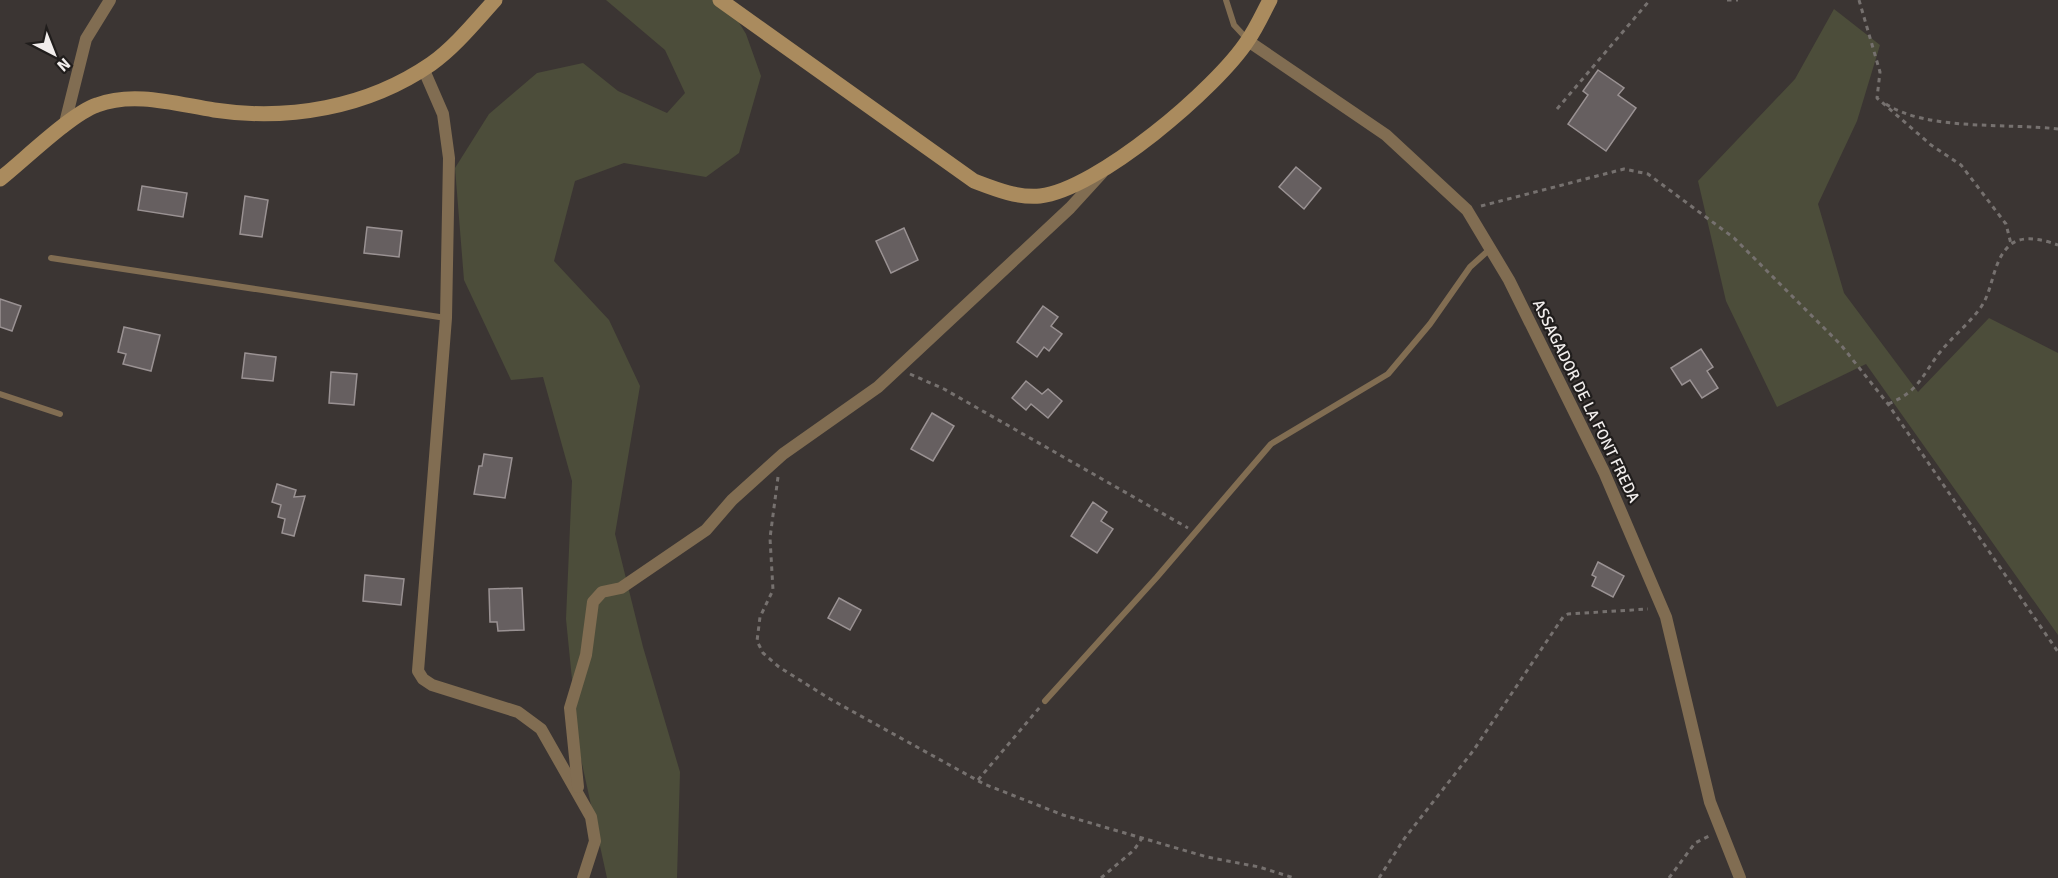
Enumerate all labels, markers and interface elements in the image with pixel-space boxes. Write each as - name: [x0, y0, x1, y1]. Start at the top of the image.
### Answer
- north arrow: [24, 24, 84, 84]
- text: N: [53, 53, 74, 76]
- street label: ASSAGADOR DE LA FONT FREDA: [1528, 296, 1644, 506]

